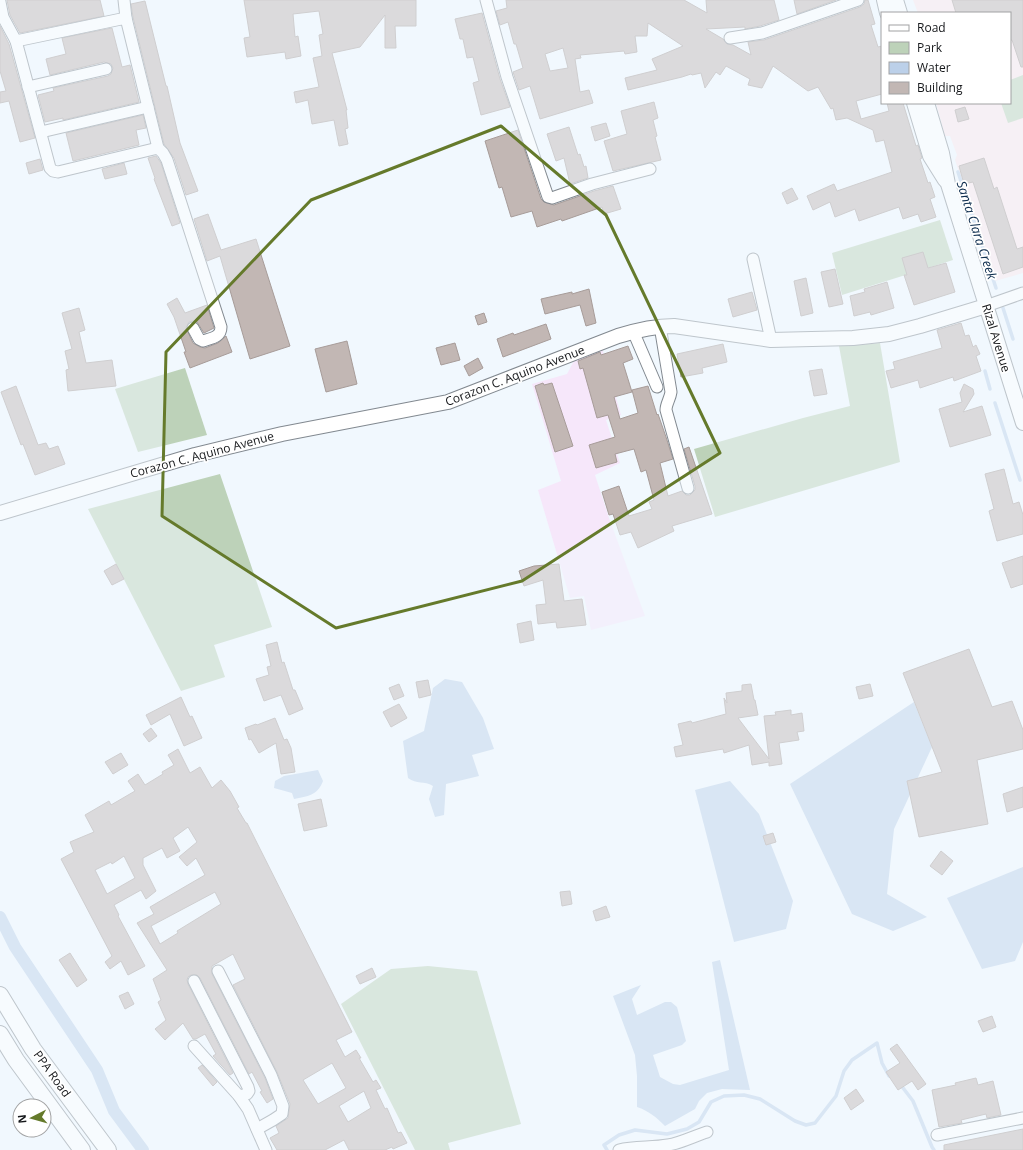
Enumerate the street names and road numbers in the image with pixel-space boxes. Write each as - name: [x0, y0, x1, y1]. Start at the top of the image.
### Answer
- street label: Rizal Avenue: [978, 302, 1015, 374]
- street label: Corazon C. Aquino Avenue: [443, 341, 587, 410]
- street label: Corazon C. Aquino Avenue: [128, 427, 276, 482]
- street label: PPA Road: [30, 1047, 75, 1100]

